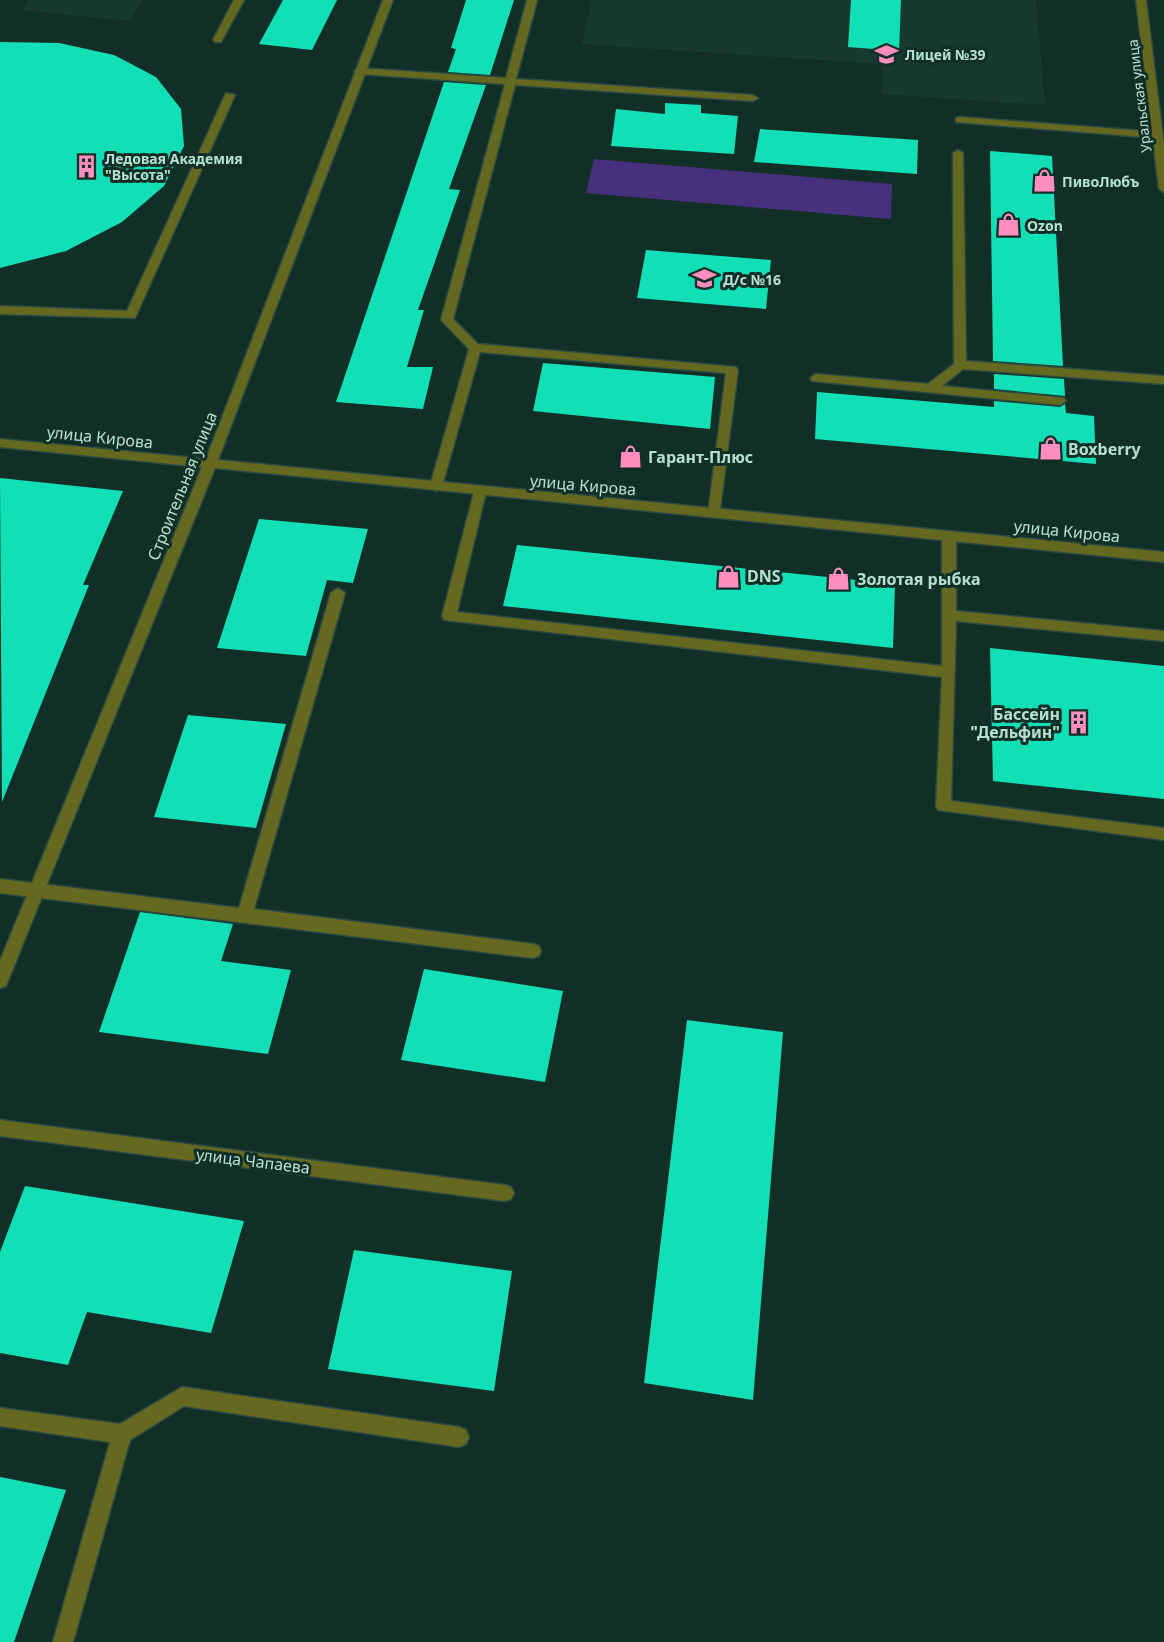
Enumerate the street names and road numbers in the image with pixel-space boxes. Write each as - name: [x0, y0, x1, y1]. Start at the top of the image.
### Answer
- street label: Уральская улица: [1123, 38, 1155, 154]
- street label: Строительная улица: [142, 408, 222, 564]
- street label: улица Кирова: [46, 420, 154, 454]
- street label: улица Кирова: [529, 469, 637, 501]
- street label: улица Кирова: [1013, 514, 1121, 548]
- street label: улица Чапаева: [195, 1143, 311, 1179]

